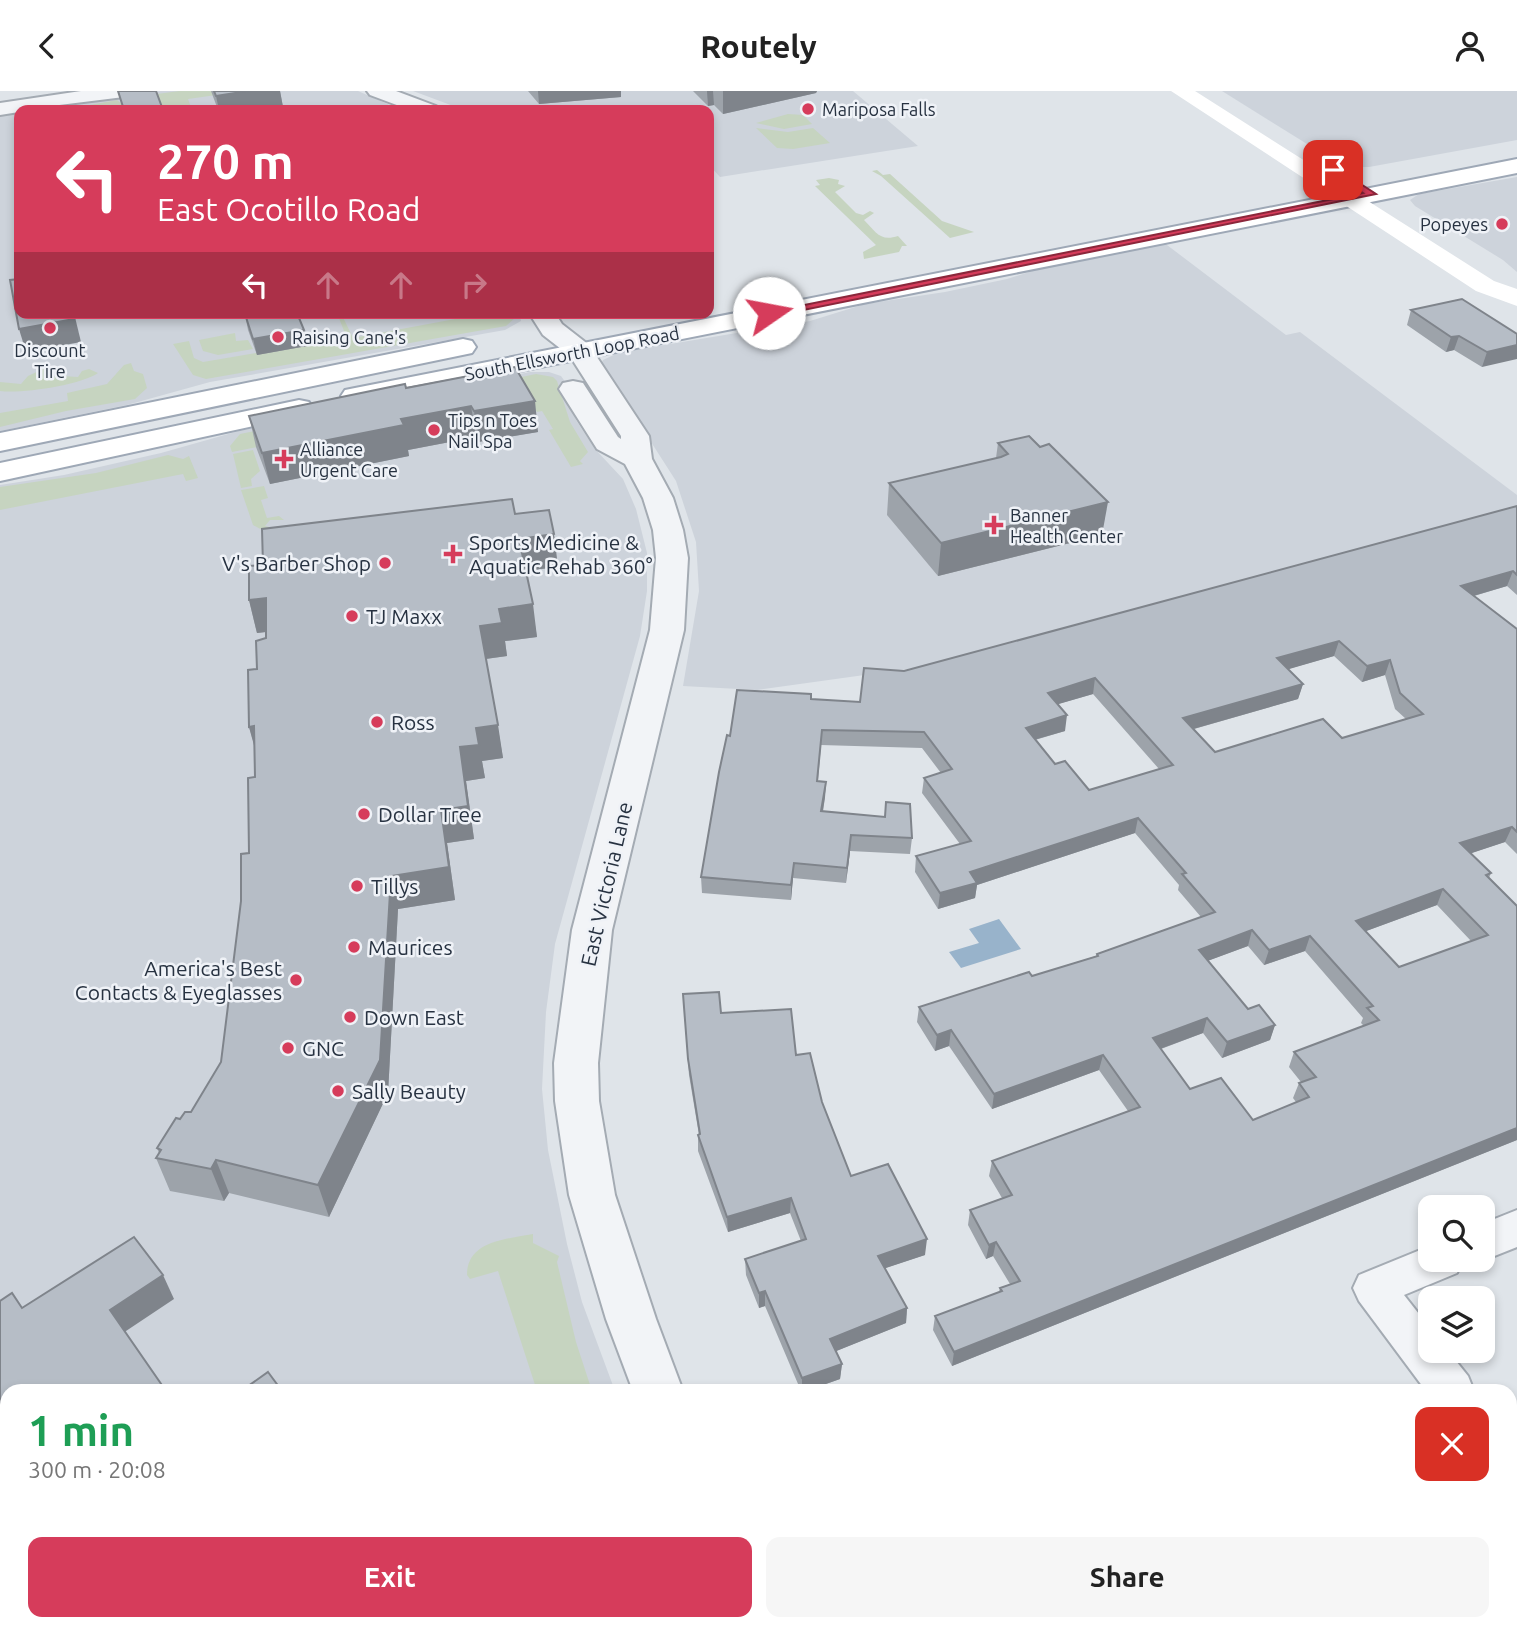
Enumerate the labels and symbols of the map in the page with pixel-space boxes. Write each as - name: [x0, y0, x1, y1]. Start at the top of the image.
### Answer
- place label: Mariposa Falls: [822, 99, 936, 119]
- marker: Mariposa Falls: [800, 101, 816, 117]
- pin: [1303, 140, 1363, 200]
- place label: Popeyes: [1420, 214, 1488, 234]
- marker: Popeyes: [1494, 216, 1510, 232]
- position arrow: [732, 276, 806, 350]
- marker: Discount Tire: [42, 320, 58, 336]
- street label: South Ellsworth Loop Road: [463, 322, 681, 384]
- place label: Raising Cane's: [292, 327, 406, 347]
- marker: Raising Cane's: [270, 329, 286, 345]
- place label: Discount Tire: [14, 340, 86, 381]
- place label: Tips n Toes Nail Spa: [448, 410, 537, 451]
- marker: Tips n Toes Nail Spa: [426, 422, 442, 438]
- place label: Alliance Urgent Care: [300, 439, 398, 480]
- marker: Alliance Urgent Care: [274, 449, 294, 469]
- place label: Banner Health Center: [1010, 505, 1123, 546]
- marker: Banner Health Center: [984, 515, 1004, 535]
- place label: Sports Medicine & Aquatic Rehab 360°: [469, 530, 653, 578]
- marker: Sports Medicine & Aquatic Rehab 360°: [443, 544, 463, 564]
- place label: V's Barber Shop: [222, 551, 371, 575]
- marker: V's Barber Shop: [377, 555, 393, 571]
- place label: TJ Maxx: [366, 604, 442, 628]
- marker: TJ Maxx: [344, 608, 360, 624]
- place label: Ross: [391, 710, 435, 734]
- marker: Ross: [369, 714, 385, 730]
- street label: East Victoria Lane: [575, 800, 637, 968]
- place label: Dollar Tree: [378, 802, 482, 826]
- marker: Dollar Tree: [356, 806, 372, 822]
- place label: Tillys: [371, 874, 418, 898]
- marker: Tillys: [349, 878, 365, 894]
- place label: Maurices: [368, 935, 453, 959]
- marker: Maurices: [346, 939, 362, 955]
- place label: America's Best Contacts & Eyeglasses: [75, 956, 282, 1004]
- marker: America's Best Contacts & Eyeglasses: [288, 972, 304, 988]
- place label: Down East: [364, 1005, 464, 1029]
- marker: Down East: [342, 1009, 358, 1025]
- place label: GNC: [302, 1036, 344, 1060]
- marker: GNC: [280, 1040, 296, 1056]
- place label: Sally Beauty: [352, 1079, 466, 1103]
- marker: Sally Beauty: [330, 1083, 346, 1099]

